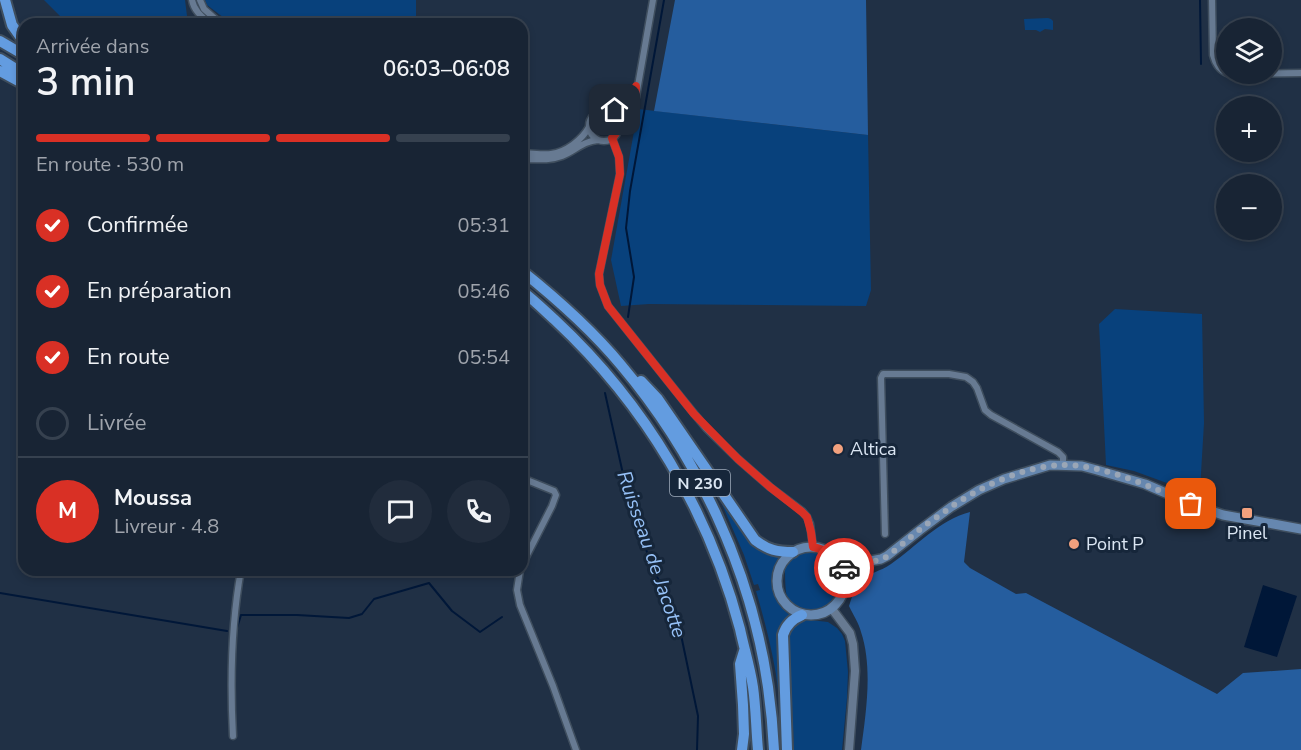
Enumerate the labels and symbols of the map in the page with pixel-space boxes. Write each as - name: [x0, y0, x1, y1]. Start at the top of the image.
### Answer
- pin: [589, 84, 640, 135]
- place label: Altica: [850, 437, 897, 461]
- marker: Altica: [831, 442, 845, 456]
- water label: Ruisseau de Jacotte: [610, 467, 693, 642]
- road number: N 230: [670, 470, 730, 496]
- pin: [1165, 478, 1216, 529]
- marker: Pinel: [1240, 506, 1254, 520]
- place label: Pinel: [1227, 521, 1268, 545]
- place label: Point P: [1086, 532, 1144, 556]
- marker: Point P: [1067, 537, 1081, 551]
- courier: [814, 538, 874, 598]

